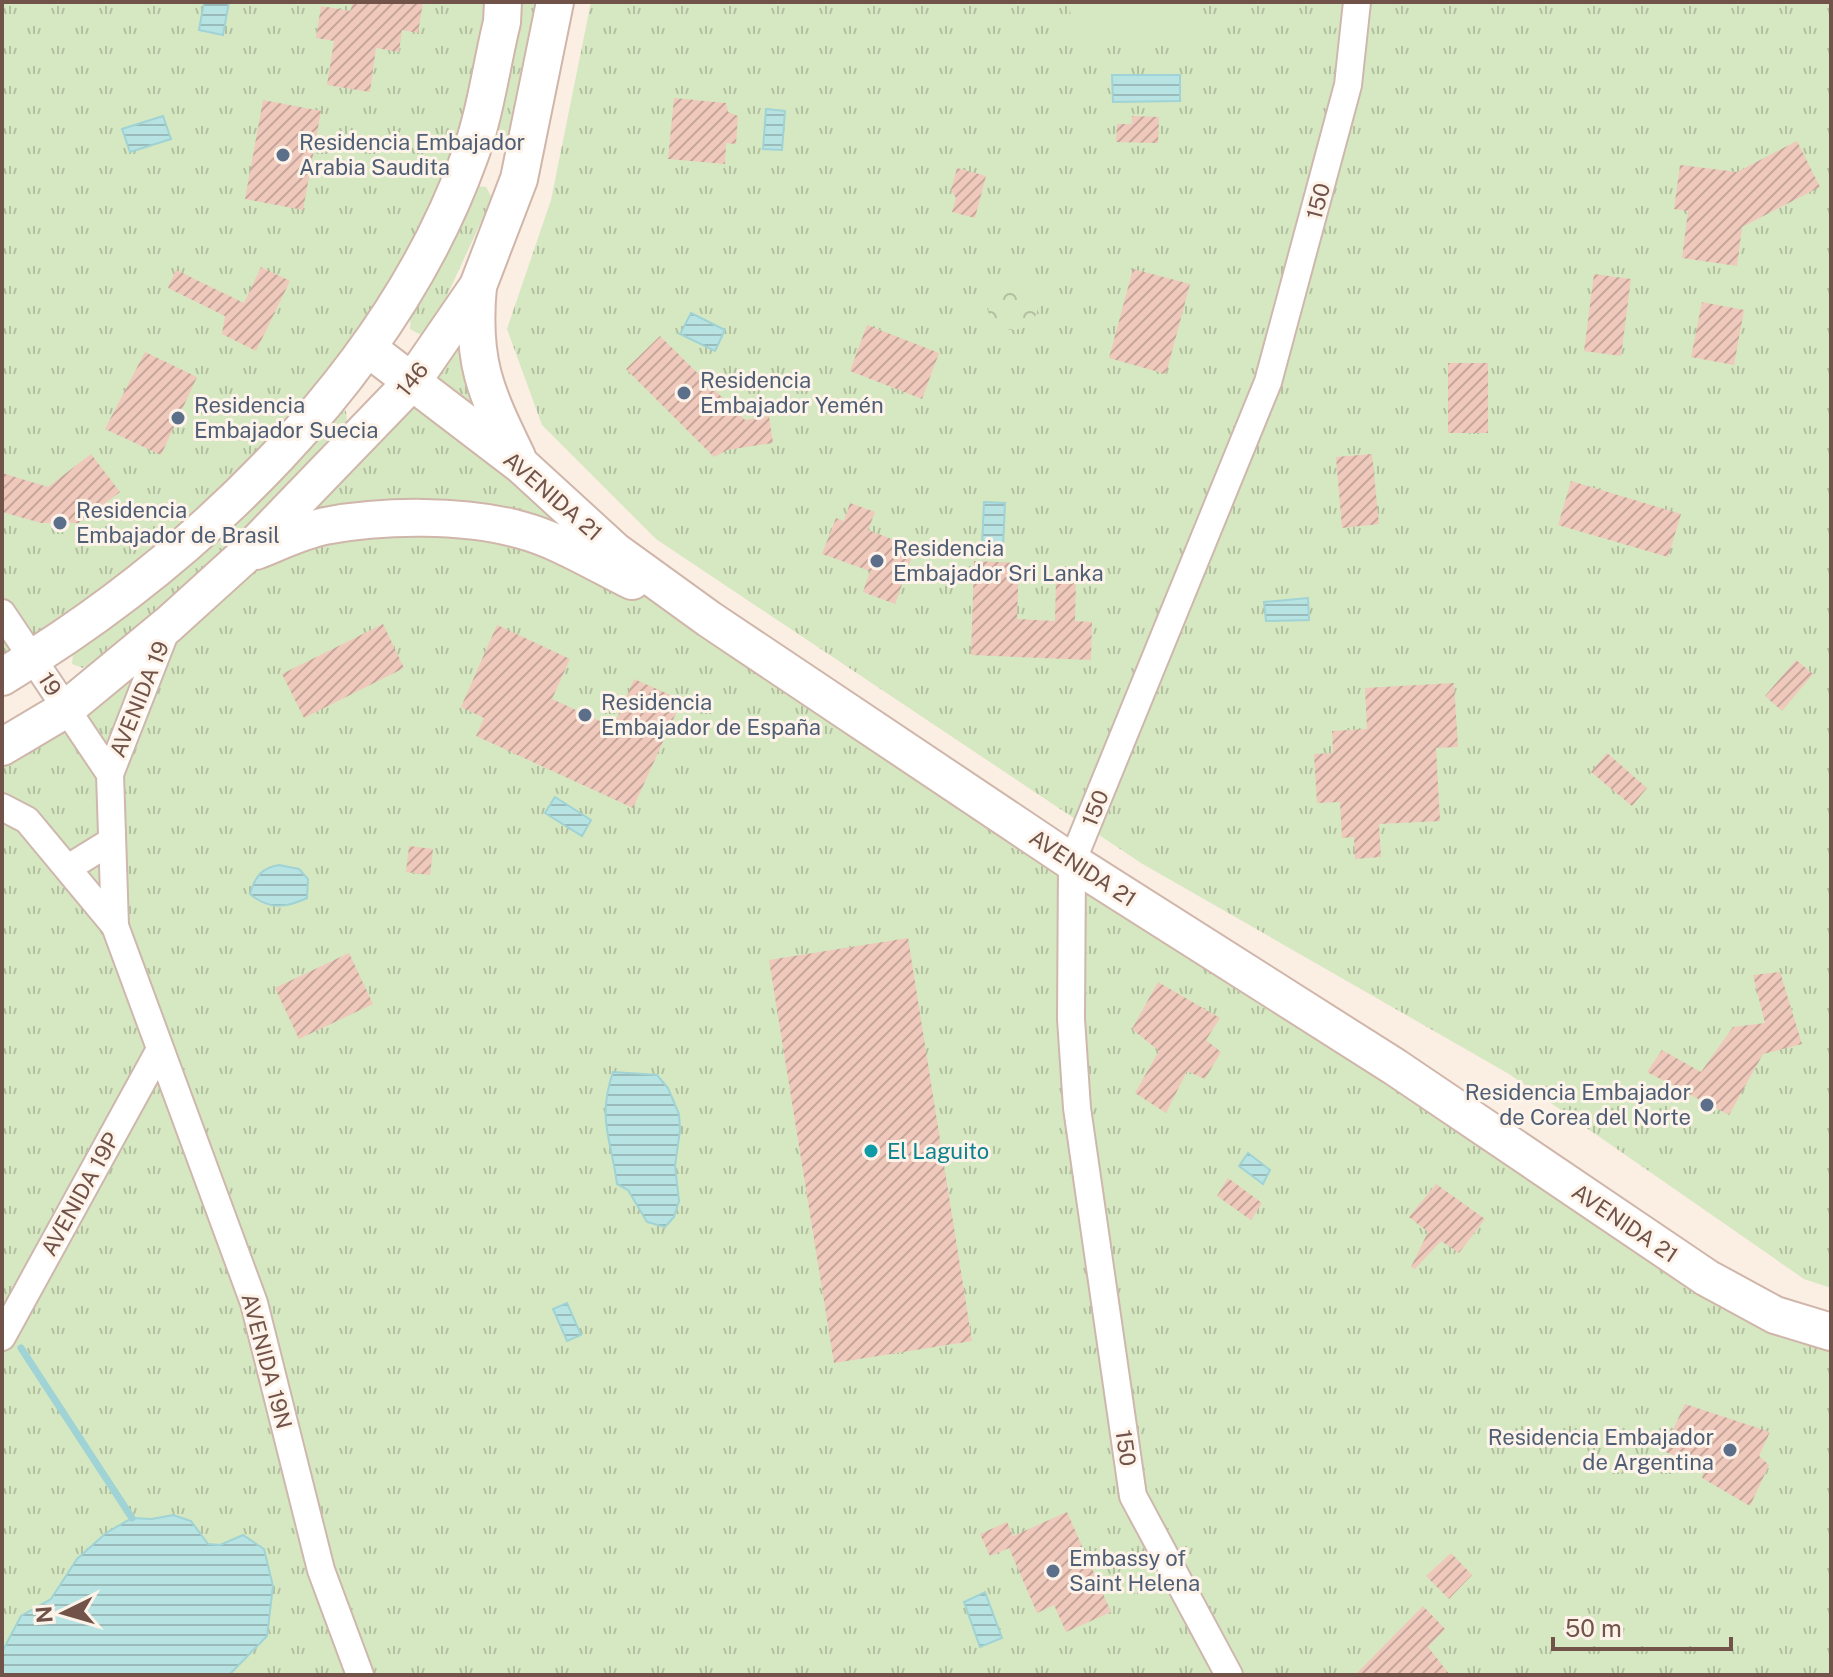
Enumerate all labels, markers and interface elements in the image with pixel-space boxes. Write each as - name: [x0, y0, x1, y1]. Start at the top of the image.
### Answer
- place label: Residencia Embajador Arabia Saudita: [299, 129, 525, 180]
- marker: Residencia Embajador Arabia Saudita: [274, 146, 292, 164]
- street label: 150: [1301, 180, 1335, 222]
- street label: 146: [390, 357, 434, 401]
- place label: Residencia Embajador Yemén: [700, 367, 884, 418]
- marker: Residencia Embajador Yemén: [675, 384, 693, 402]
- place label: Residencia Embajador Suecia: [194, 392, 378, 443]
- marker: Residencia Embajador Suecia: [169, 409, 187, 427]
- street label: AVENIDA 21: [498, 446, 608, 546]
- place label: Residencia Embajador de Brasil: [76, 497, 280, 548]
- marker: Residencia Embajador de Brasil: [51, 514, 69, 532]
- place label: Residencia Embajador Sri Lanka: [893, 535, 1104, 586]
- marker: Residencia Embajador Sri Lanka: [868, 552, 886, 570]
- street label: AVENIDA 19: [104, 637, 174, 761]
- street label: 19: [33, 667, 67, 701]
- place label: Residencia Embajador de España: [601, 689, 821, 740]
- marker: Residencia Embajador de España: [576, 706, 594, 724]
- street label: 150: [1076, 786, 1114, 830]
- street label: AVENIDA 21: [1025, 824, 1141, 912]
- place label: Residencia Embajador de Corea del Norte: [1465, 1079, 1691, 1130]
- marker: Residencia Embajador de Corea del Norte: [1698, 1096, 1716, 1114]
- street label: AVENIDA 19P: [35, 1128, 125, 1260]
- place label: El Laguito: [887, 1138, 989, 1164]
- marker: El Laguito: [862, 1142, 880, 1160]
- street label: AVENIDA 21: [1567, 1178, 1683, 1268]
- street label: AVENIDA 19N: [236, 1290, 298, 1432]
- place label: Residencia Embajador de Argentina: [1488, 1424, 1714, 1475]
- street label: 150: [1111, 1428, 1141, 1468]
- marker: Residencia Embajador de Argentina: [1721, 1441, 1739, 1459]
- place label: Embassy of Saint Helena: [1069, 1545, 1200, 1596]
- marker: Embassy of Saint Helena: [1044, 1562, 1062, 1580]
- north arrow: [24, 1573, 104, 1653]
- scale bar: [1553, 1601, 1731, 1651]
- text: N: [30, 1605, 58, 1624]
- text: 50 m: [1565, 1614, 1622, 1642]

